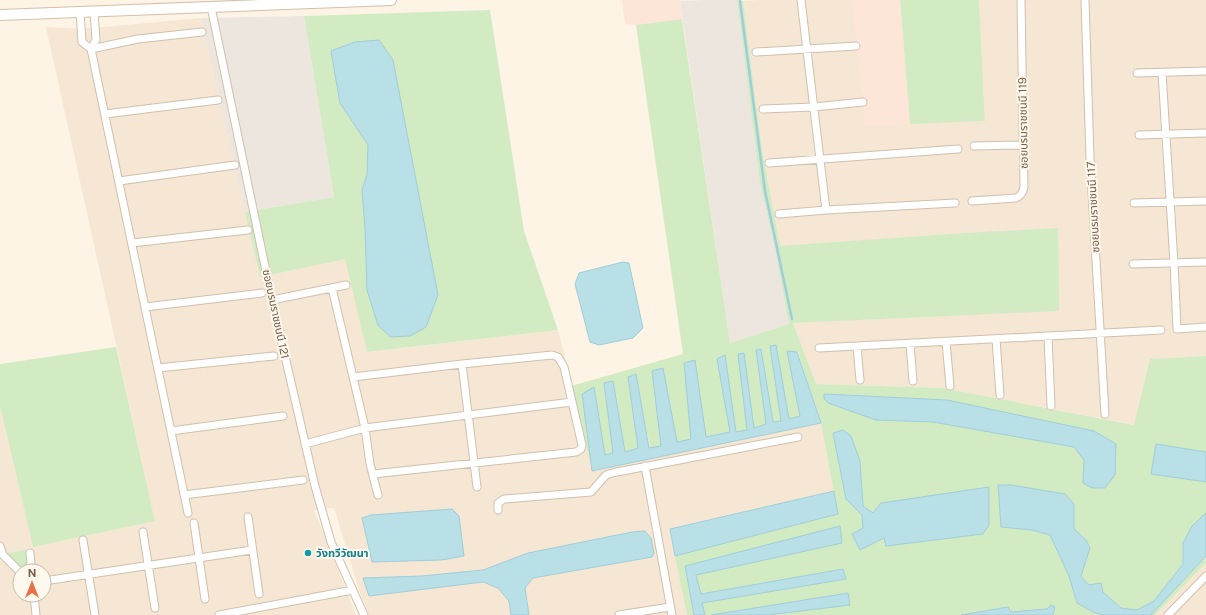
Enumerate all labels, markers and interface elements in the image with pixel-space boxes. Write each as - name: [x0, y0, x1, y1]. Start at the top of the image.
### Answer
- street label: ซอยบรมราชชนนี 119: [1016, 77, 1030, 169]
- street label: ซอยบรมราชชนนี 117: [1085, 161, 1101, 253]
- street label: ซอยบรมราชชนนี 121: [261, 268, 291, 360]
- place label: วังทวีวัฒนา: [316, 547, 369, 559]
- marker: วังทวีวัฒนา: [303, 548, 313, 558]
- north arrow: [12, 563, 52, 603]
- text: N: [28, 567, 36, 579]

